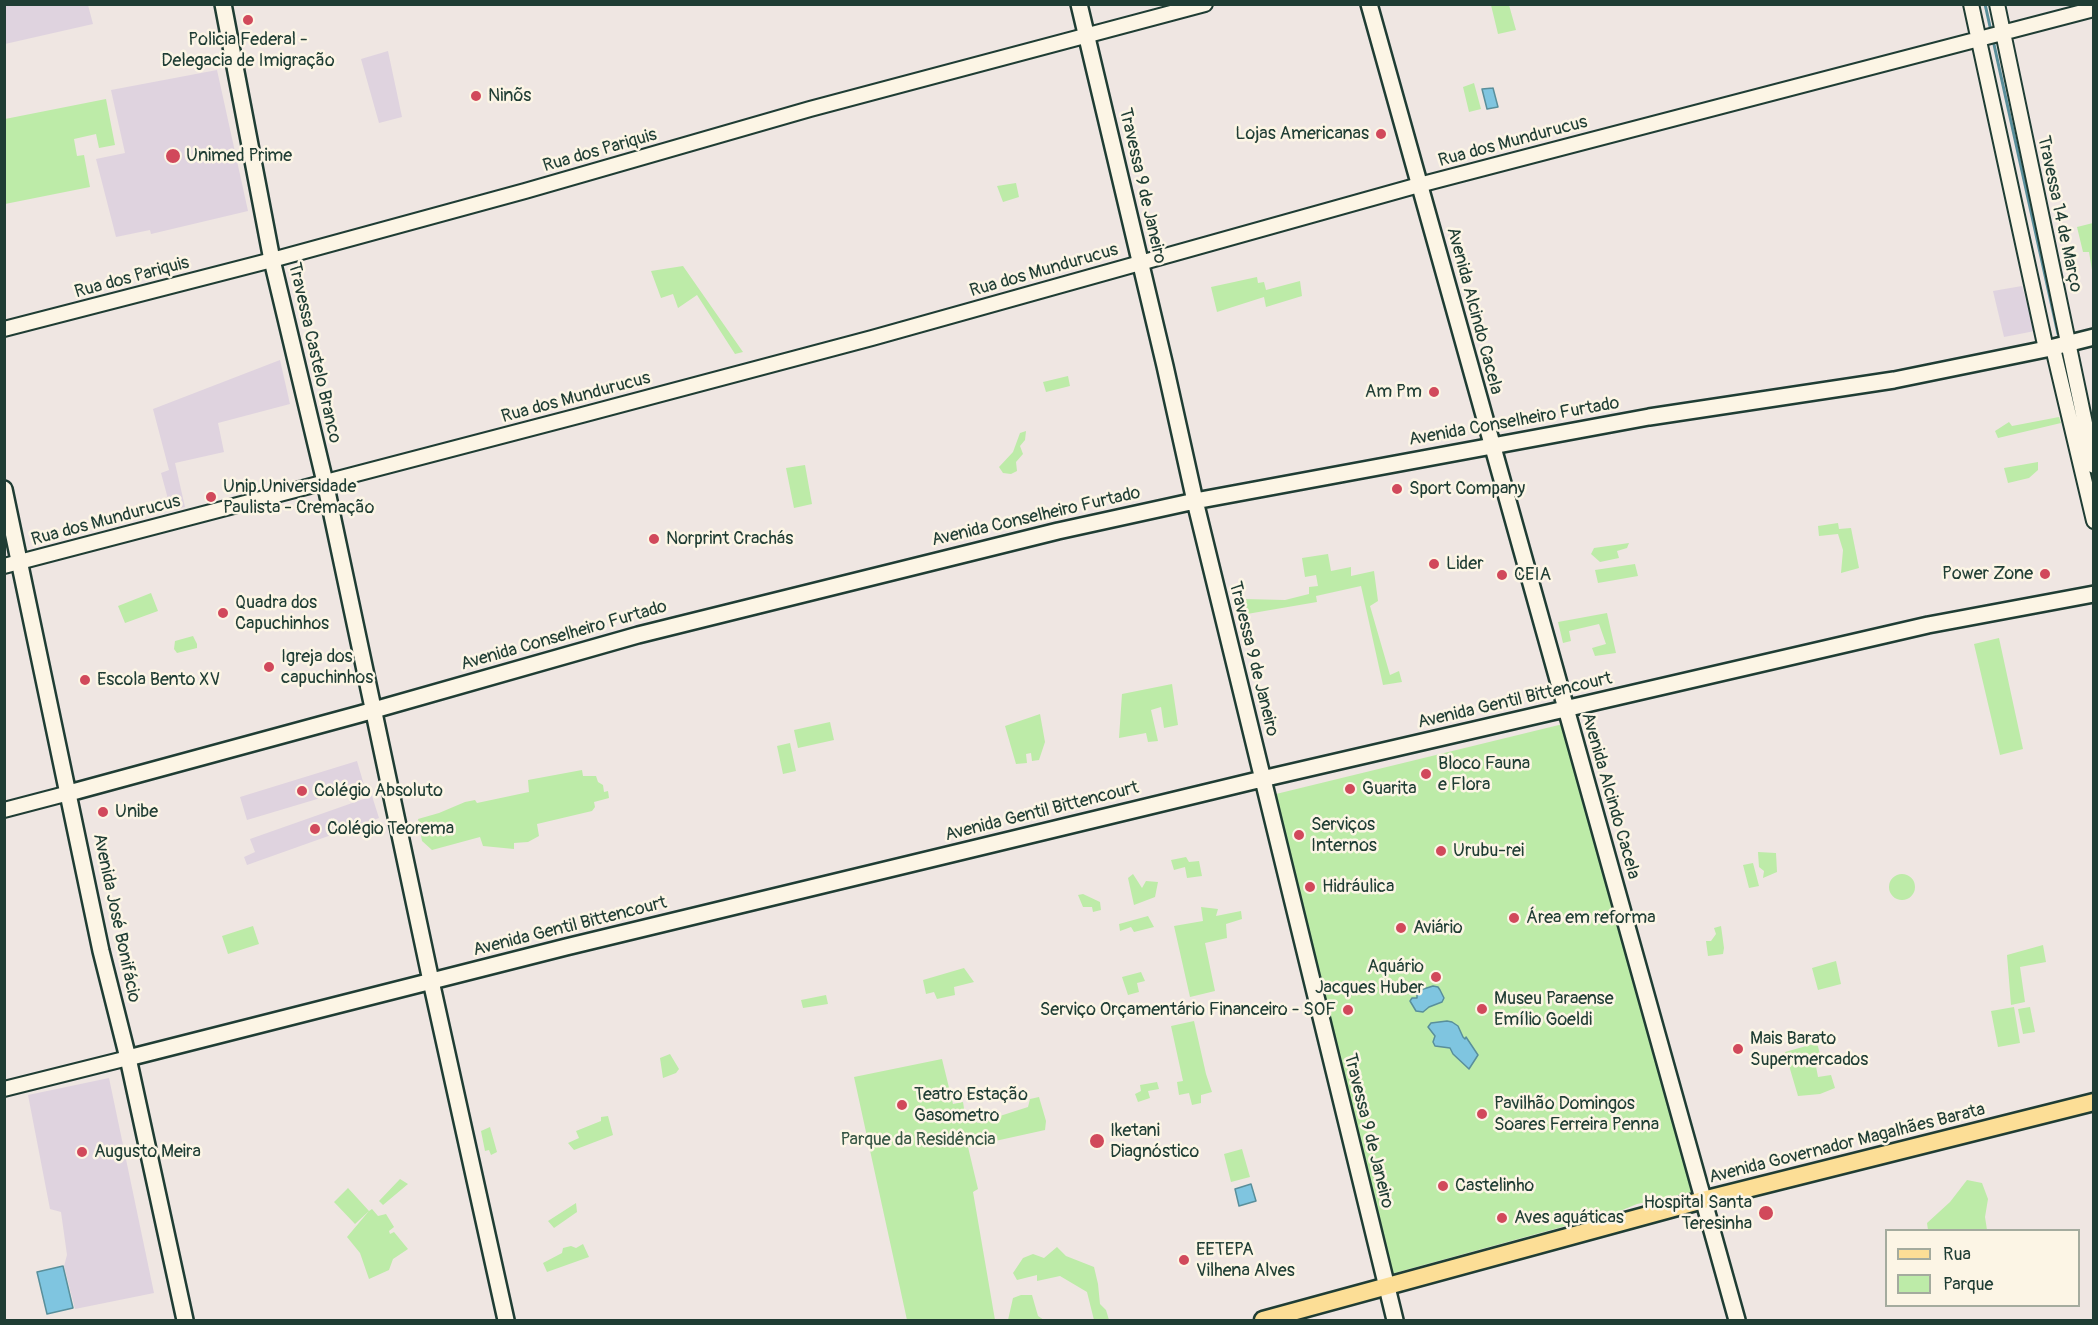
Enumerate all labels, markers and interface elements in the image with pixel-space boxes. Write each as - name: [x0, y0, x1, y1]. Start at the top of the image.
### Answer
- marker: Policia Federal - Delegacia de Imigração: [241, 13, 255, 27]
- place label: Policia Federal - Delegacia de Imigração: [161, 29, 335, 72]
- place label: Ninõs: [488, 85, 531, 107]
- marker: Ninõs: [469, 89, 483, 103]
- street label: Travessa 9 de Janeiro: [1114, 106, 1170, 266]
- street label: Rua dos Mundurucus: [1436, 112, 1590, 172]
- place label: Lojas Americanas: [1235, 123, 1369, 145]
- street label: Rua dos Pariquis: [540, 124, 660, 178]
- marker: Lojas Americanas: [1374, 127, 1388, 141]
- street label: Travessa 14 de Março: [2032, 134, 2086, 294]
- place label: Unimed Prime: [186, 145, 292, 167]
- marker: Unimed Prime: [164, 147, 182, 165]
- street label: Avenida Alcindo Cacela: [1441, 225, 1507, 397]
- street label: Rua dos Mundurucus: [967, 239, 1121, 303]
- street label: Rua dos Pariquis: [72, 252, 192, 304]
- street label: Travessa Castelo Branco: [283, 261, 345, 445]
- street label: Rua dos Mundurucus: [499, 368, 653, 428]
- place label: Am Pm: [1365, 381, 1422, 403]
- marker: Am Pm: [1427, 385, 1441, 399]
- street label: Avenida Conselheiro Furtado: [1407, 393, 1621, 451]
- place label: Unip Universidade Paulista - Cremação: [223, 476, 374, 518]
- place label: Sport Company: [1409, 478, 1525, 500]
- street label: Avenida Conselheiro Furtado: [930, 482, 1142, 552]
- marker: Sport Company: [1390, 482, 1404, 496]
- marker: Unip Universidade Paulista - Cremação: [204, 490, 218, 504]
- street label: Rua dos Mundurucus: [29, 491, 183, 551]
- place label: Norprint Crachás: [666, 528, 793, 550]
- marker: Norprint Crachás: [647, 532, 661, 546]
- place label: Lider: [1446, 553, 1484, 575]
- marker: Lider: [1427, 557, 1441, 571]
- place label: Power Zone: [1942, 563, 2033, 585]
- place label: CEIA: [1514, 564, 1551, 586]
- marker: Power Zone: [2038, 567, 2052, 581]
- marker: CEIA: [1495, 568, 1509, 582]
- street label: Travessa 9 de Janeiro: [1223, 579, 1283, 739]
- place label: Quadra dos Capuchinhos: [235, 592, 329, 634]
- street label: Avenida Conselheiro Furtado: [458, 596, 670, 676]
- marker: Quadra dos Capuchinhos: [216, 606, 230, 620]
- place label: Igreja dos capuchinhos: [281, 646, 373, 688]
- marker: Igreja dos capuchinhos: [262, 660, 276, 674]
- street label: Avenida Gentil Bittencourt: [1416, 668, 1614, 734]
- place label: Escola Bento XV: [97, 669, 220, 691]
- marker: Escola Bento XV: [78, 673, 92, 687]
- street label: Avenida Alcindo Cacela: [1576, 710, 1644, 882]
- place label: Bloco Fauna e Flora: [1438, 753, 1530, 795]
- marker: Bloco Fauna e Flora: [1419, 767, 1433, 781]
- street label: Avenida Gentil Bittencourt: [943, 777, 1141, 847]
- place label: Guarita: [1362, 778, 1417, 800]
- place label: Colégio Absoluto: [314, 780, 443, 802]
- marker: Guarita: [1343, 782, 1357, 796]
- marker: Colégio Absoluto: [295, 784, 309, 798]
- place label: Unibe: [115, 801, 158, 823]
- marker: Unibe: [96, 805, 110, 819]
- place label: Serviços Internos: [1311, 814, 1377, 856]
- place label: Colégio Teorema: [327, 818, 454, 840]
- marker: Colégio Teorema: [308, 822, 322, 836]
- marker: Serviços Internos: [1292, 828, 1306, 842]
- street label: Avenida José Bonifácio: [88, 831, 144, 1005]
- place label: Urubu-rei: [1453, 840, 1524, 862]
- marker: Urubu-rei: [1434, 844, 1448, 858]
- place label: Hidráulica: [1322, 876, 1394, 898]
- marker: Hidráulica: [1303, 880, 1317, 894]
- street label: Avenida Gentil Bittencourt: [471, 892, 669, 962]
- place label: Área em reforma: [1526, 907, 1656, 929]
- marker: Área em reforma: [1507, 911, 1521, 925]
- place label: Aviário: [1413, 917, 1463, 939]
- marker: Aviário: [1394, 921, 1408, 935]
- place label: Aquário Jacques Huber: [1315, 956, 1424, 998]
- marker: Aquário Jacques Huber: [1429, 970, 1443, 984]
- place label: Museu Paraense Emílio Goeldi: [1494, 988, 1614, 1030]
- place label: Serviço Orçamentário Financeiro - SOF: [1040, 999, 1336, 1021]
- marker: Museu Paraense Emílio Goeldi: [1475, 1002, 1489, 1016]
- marker: Serviço Orçamentário Financeiro - SOF: [1341, 1003, 1355, 1017]
- place label: Mais Barato Supermercados: [1750, 1028, 1868, 1070]
- marker: Mais Barato Supermercados: [1731, 1042, 1745, 1056]
- street label: Travessa 9 de Janeiro: [1338, 1051, 1398, 1211]
- place label: Teatro Estação Gasometro: [914, 1084, 1028, 1126]
- place label: Pavilhão Domingos Soares Ferreira Penna: [1494, 1093, 1659, 1136]
- marker: Teatro Estação Gasometro: [895, 1098, 909, 1112]
- street label: Avenida Governador Magalhães Barata: [1707, 1099, 1987, 1189]
- marker: Pavilhão Domingos Soares Ferreira Penna: [1475, 1107, 1489, 1121]
- place label: Iketani Diagnóstico: [1110, 1120, 1199, 1162]
- park label: Parque da Residência: [840, 1129, 996, 1151]
- marker: Iketani Diagnóstico: [1088, 1132, 1106, 1150]
- place label: Augusto Meira: [94, 1141, 201, 1163]
- marker: Augusto Meira: [75, 1145, 89, 1159]
- place label: Castelinho: [1455, 1175, 1534, 1197]
- marker: Castelinho: [1436, 1179, 1450, 1193]
- place label: Hospital Santa Teresinha: [1643, 1192, 1752, 1234]
- marker: Hospital Santa Teresinha: [1757, 1204, 1775, 1222]
- place label: Aves aquáticas: [1514, 1207, 1624, 1229]
- marker: Aves aquáticas: [1495, 1211, 1509, 1225]
- legend: [1885, 1229, 2080, 1307]
- place label: EETEPA Vilhena Alves: [1196, 1239, 1295, 1282]
- text: Rua: [1943, 1243, 1971, 1266]
- marker: EETEPA Vilhena Alves: [1177, 1253, 1191, 1267]
- text: Parque: [1943, 1273, 1993, 1296]

